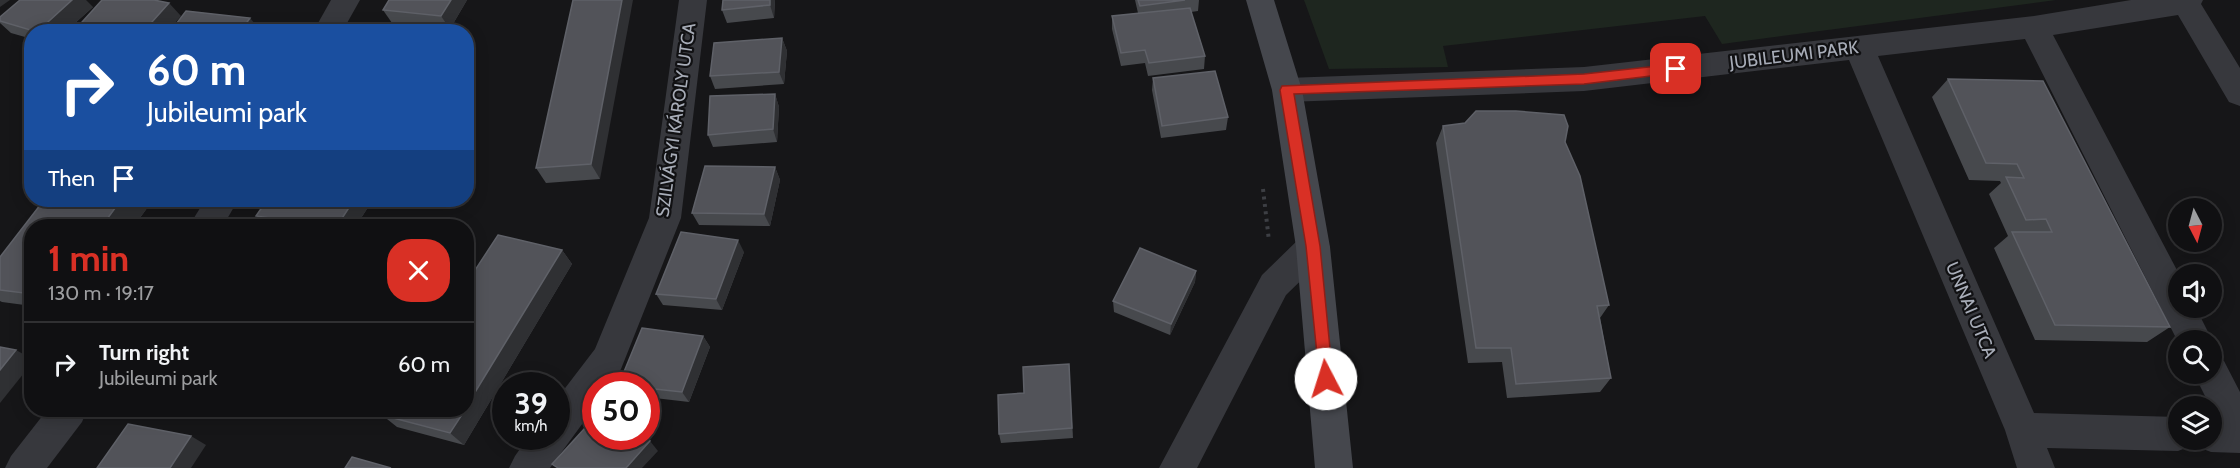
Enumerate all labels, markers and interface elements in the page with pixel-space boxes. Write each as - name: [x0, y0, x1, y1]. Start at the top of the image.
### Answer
- street label: SZILVÁGYI KÁROLY UTCA: [651, 21, 701, 219]
- street label: JUBILEUMI PARK: [1727, 36, 1861, 74]
- pin: [1650, 43, 1701, 94]
- text: 60 m: [147, 44, 246, 96]
- icon: right: [48, 48, 126, 126]
- icon: arrive: [1659, 52, 1692, 85]
- text: Jubileumi park: [147, 96, 307, 129]
- icon: arrive: [107, 162, 140, 195]
- text: Then: [48, 165, 95, 192]
- north arrow: [2168, 198, 2222, 252]
- map controls: [2168, 198, 2222, 450]
- text: 1 min: [48, 236, 129, 280]
- button: close: [387, 239, 450, 302]
- street label: UNNAI UTCA: [1941, 259, 2001, 361]
- button: sound: [2168, 264, 2222, 318]
- text: 130 m · 19:17: [48, 281, 154, 305]
- button: search: [2168, 330, 2222, 384]
- text: Turn right: [99, 339, 189, 366]
- position arrow: [1294, 347, 1358, 411]
- icon: right: [48, 348, 81, 381]
- text: 60 m: [398, 351, 450, 378]
- text: Jubileumi park: [99, 366, 217, 390]
- speed limit sign: 50: [582, 372, 660, 450]
- text: 39: [514, 385, 548, 422]
- button: layers: [2168, 396, 2222, 450]
- text: km/h: [515, 417, 547, 435]

